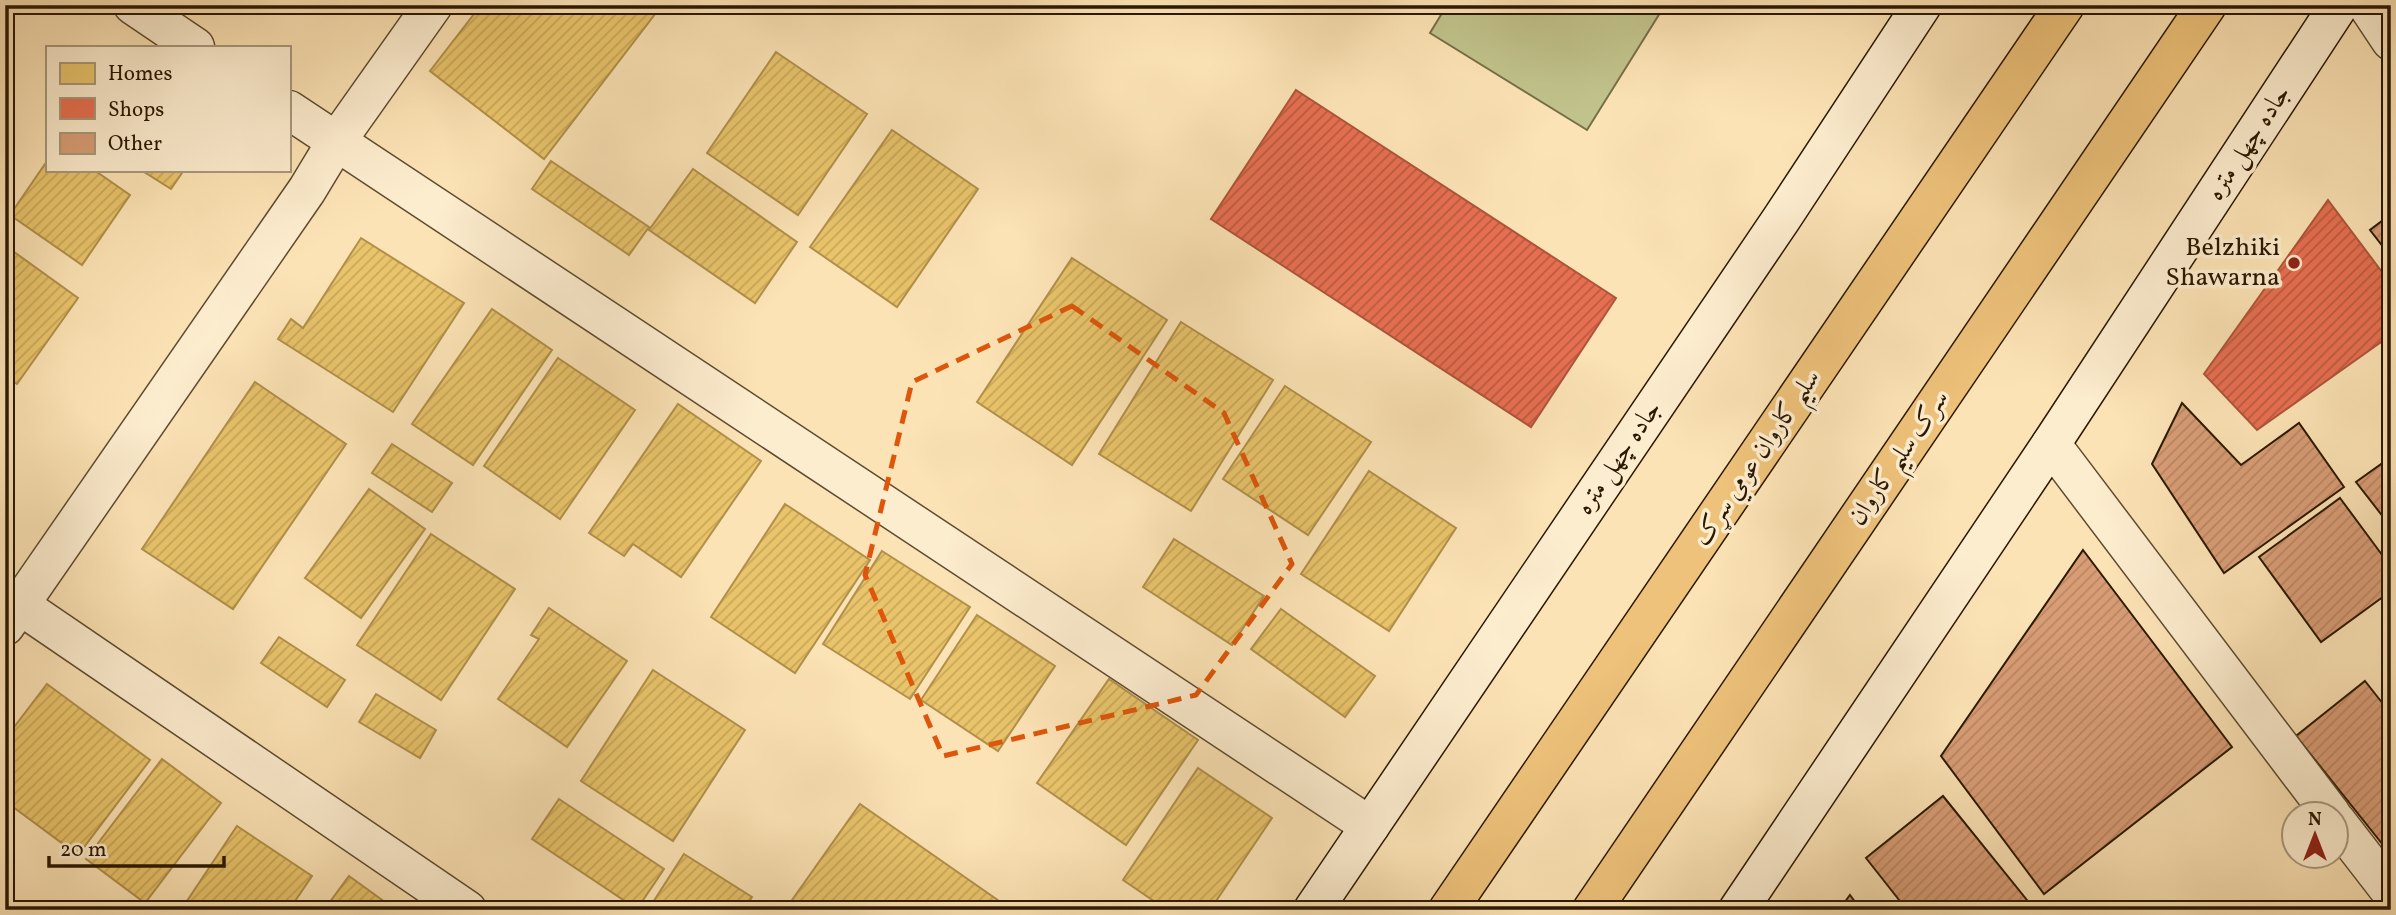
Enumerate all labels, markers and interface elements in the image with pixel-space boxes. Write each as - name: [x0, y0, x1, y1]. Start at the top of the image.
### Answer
- legend: [46, 46, 290, 172]
- text: Homes: [108, 60, 173, 89]
- street label: جاده چهل متره: [2198, 78, 2300, 208]
- text: Shops: [108, 96, 164, 125]
- text: Other: [108, 130, 162, 159]
- place label: Belzhiki Shawarna: [2166, 230, 2280, 296]
- marker: Belzhiki Shawarna: [2286, 255, 2302, 271]
- street label: سلیم کاروان عومي سړک: [1684, 363, 1835, 557]
- street label: سرک سلیم کاروان: [1840, 383, 1963, 537]
- street label: جاده چهل متره: [1567, 394, 1671, 522]
- north arrow: [2280, 800, 2350, 870]
- text: N: [2308, 807, 2322, 833]
- scale bar: [49, 824, 224, 868]
- text: 20 m: [60, 836, 106, 865]

